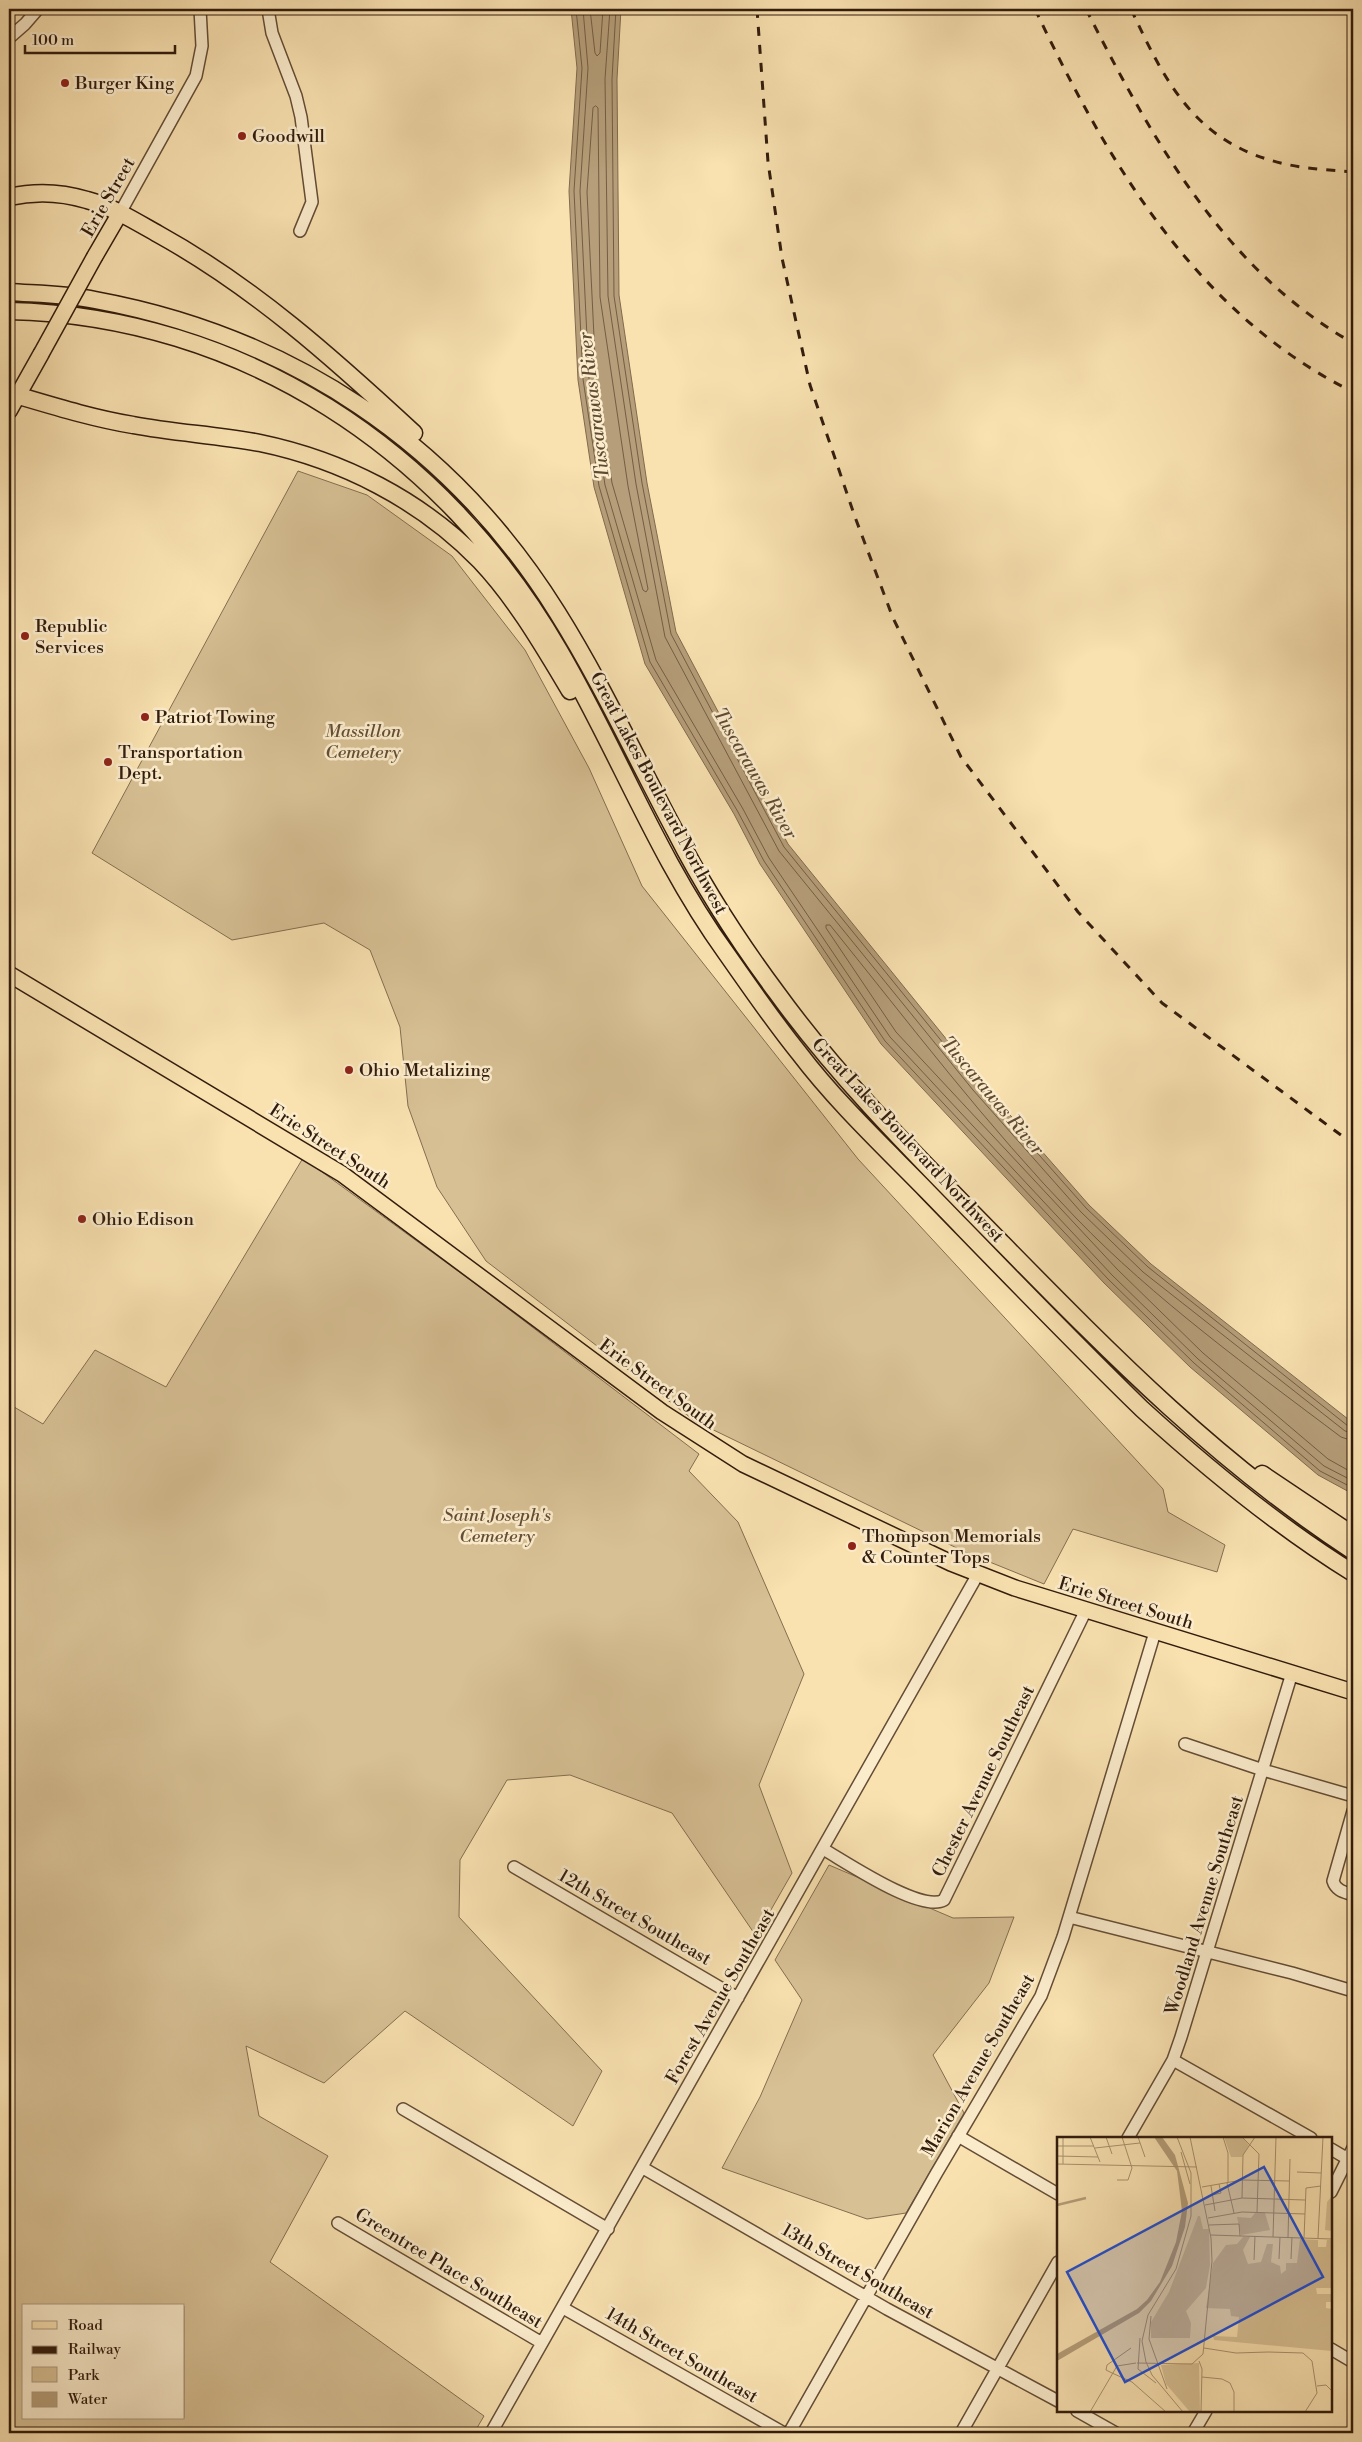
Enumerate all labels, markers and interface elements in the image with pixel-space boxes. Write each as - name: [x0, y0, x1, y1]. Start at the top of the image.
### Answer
- scale bar: [25, 22, 175, 54]
- text: 100 m: [32, 31, 74, 50]
- place label: Burger King: [74, 72, 175, 95]
- marker: Burger King: [59, 77, 71, 89]
- place label: Goodwill: [252, 125, 326, 148]
- marker: Goodwill: [236, 130, 248, 142]
- street label: Erie Street: [76, 153, 141, 241]
- water label: Tuscarawas River: [573, 330, 615, 481]
- place label: Republic Services: [35, 615, 108, 659]
- marker: Republic Services: [19, 630, 31, 642]
- street label: Great Lakes Boulevard Northwest: [585, 668, 733, 919]
- water label: Tuscarawas River: [708, 703, 803, 845]
- place label: Patriot Towing: [155, 706, 276, 729]
- marker: Patriot Towing: [139, 711, 151, 723]
- park label: Massillon Cemetery: [325, 720, 402, 764]
- place label: Transportation Dept.: [118, 741, 243, 785]
- marker: Transportation Dept.: [102, 756, 114, 768]
- water label: Tuscarawas River: [935, 1031, 1050, 1161]
- street label: Great Lakes Boulevard Northwest: [807, 1033, 1009, 1248]
- place label: Ohio Metalizing: [359, 1059, 491, 1082]
- marker: Ohio Metalizing: [343, 1064, 355, 1076]
- street label: Erie Street South: [265, 1099, 395, 1194]
- place label: Ohio Edison: [92, 1208, 194, 1231]
- marker: Ohio Edison: [76, 1213, 88, 1225]
- street label: Erie Street South: [594, 1334, 721, 1435]
- park label: Saint Joseph's Cemetery: [443, 1504, 551, 1548]
- place label: Thompson Memorials & Counter Tops: [862, 1525, 1041, 1569]
- marker: Thompson Memorials & Counter Tops: [846, 1540, 858, 1552]
- street label: Erie Street South: [1056, 1572, 1196, 1635]
- street label: Chester Avenue Southeast: [927, 1681, 1040, 1881]
- street label: Woodland Avenue Southeast: [1160, 1792, 1249, 2019]
- street label: 12th Street Southeast: [554, 1864, 716, 1971]
- street label: Forest Avenue Southeast: [661, 1904, 780, 2088]
- street label: Marion Avenue Southeast: [917, 1969, 1041, 2161]
- inset map: [1057, 2137, 1332, 2412]
- street label: Greentree Place Southeast: [351, 2203, 547, 2334]
- street label: 13th Street Southeast: [778, 2218, 938, 2325]
- street label: 14th Street Southeast: [602, 2302, 763, 2409]
- legend: [22, 2304, 185, 2420]
- text: Road: [68, 2316, 103, 2335]
- text: Railway: [68, 2340, 122, 2359]
- text: Park: [68, 2366, 100, 2385]
- text: Water: [67, 2390, 108, 2409]

